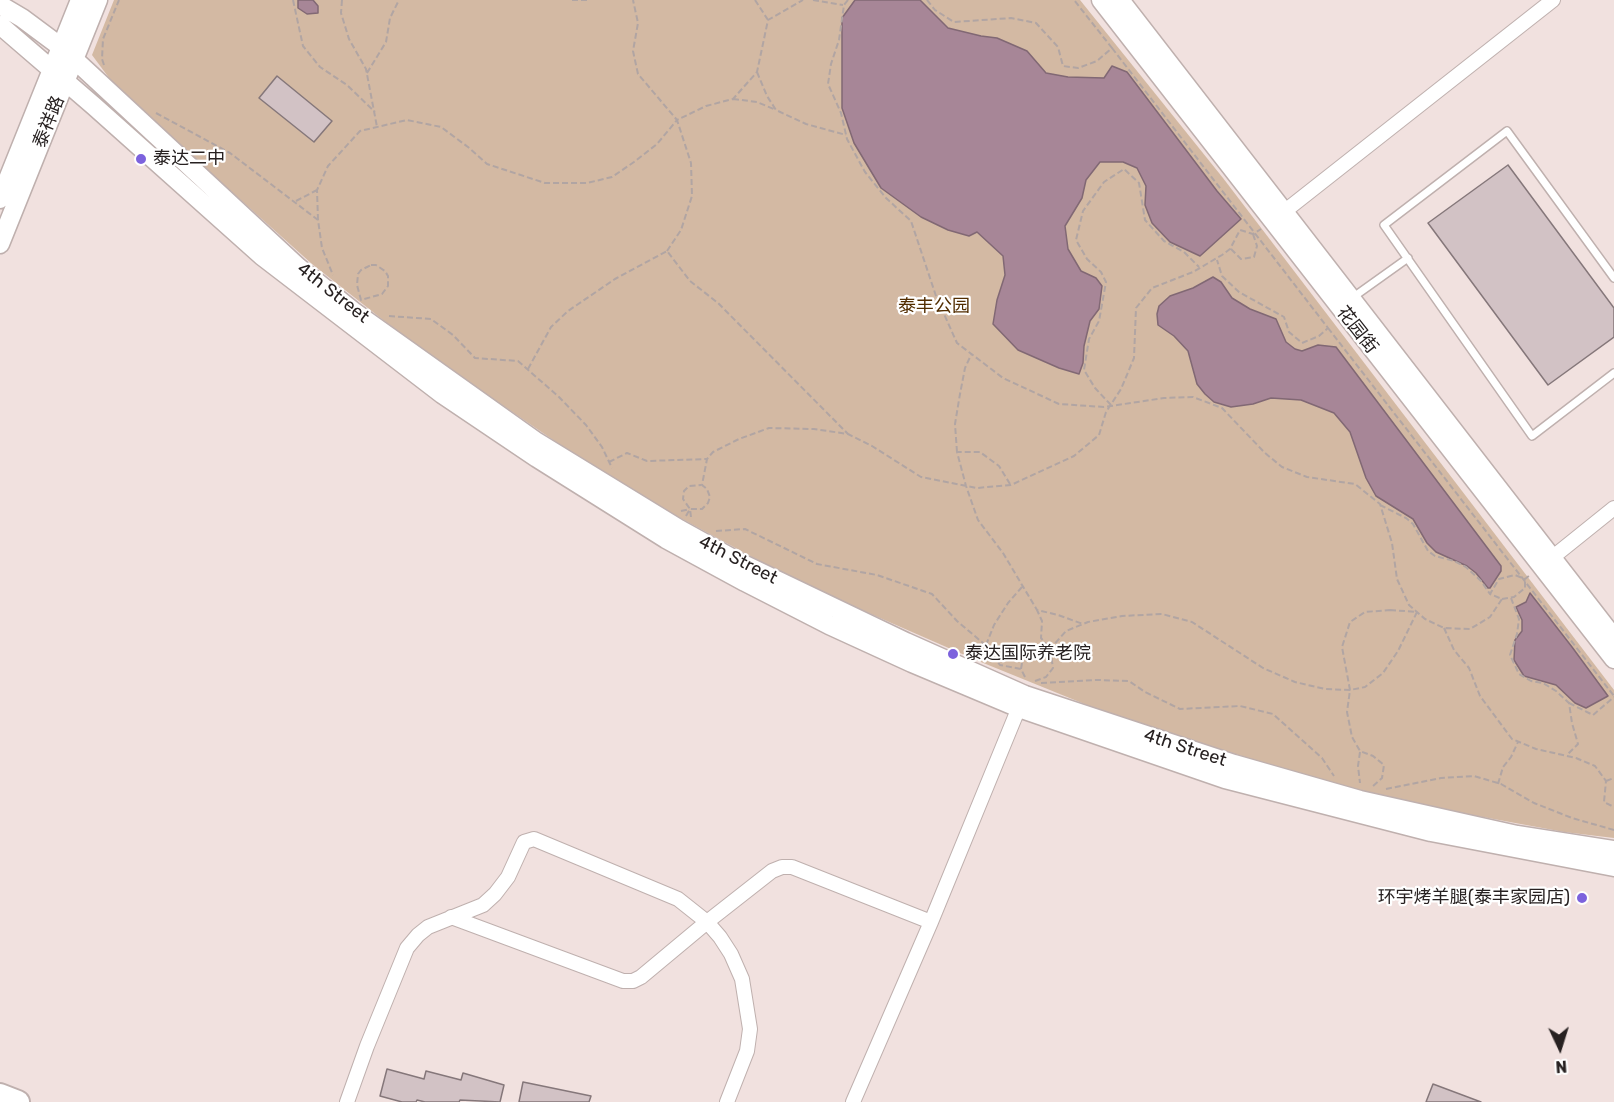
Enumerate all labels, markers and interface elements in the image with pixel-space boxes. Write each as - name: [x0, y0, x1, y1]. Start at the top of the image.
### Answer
- street label: 泰祥路: [29, 93, 69, 151]
- place label: 泰达二中: [153, 148, 225, 170]
- marker: 泰达二中: [134, 152, 148, 166]
- street label: 4th Street: [293, 258, 373, 328]
- park label: 泰丰公园: [898, 296, 970, 318]
- street label: 花园街: [1332, 302, 1382, 358]
- street label: 4th Street: [695, 531, 781, 589]
- place label: 泰达国际养老院: [965, 643, 1091, 665]
- marker: 泰达国际养老院: [946, 647, 960, 661]
- street label: 4th Street: [1141, 724, 1229, 772]
- place label: 环宇烤羊腿(泰丰家园店): [1378, 887, 1570, 909]
- marker: 环宇烤羊腿(泰丰家园店): [1575, 891, 1589, 905]
- north arrow: [1530, 1018, 1590, 1078]
- text: N: [1555, 1057, 1568, 1076]

